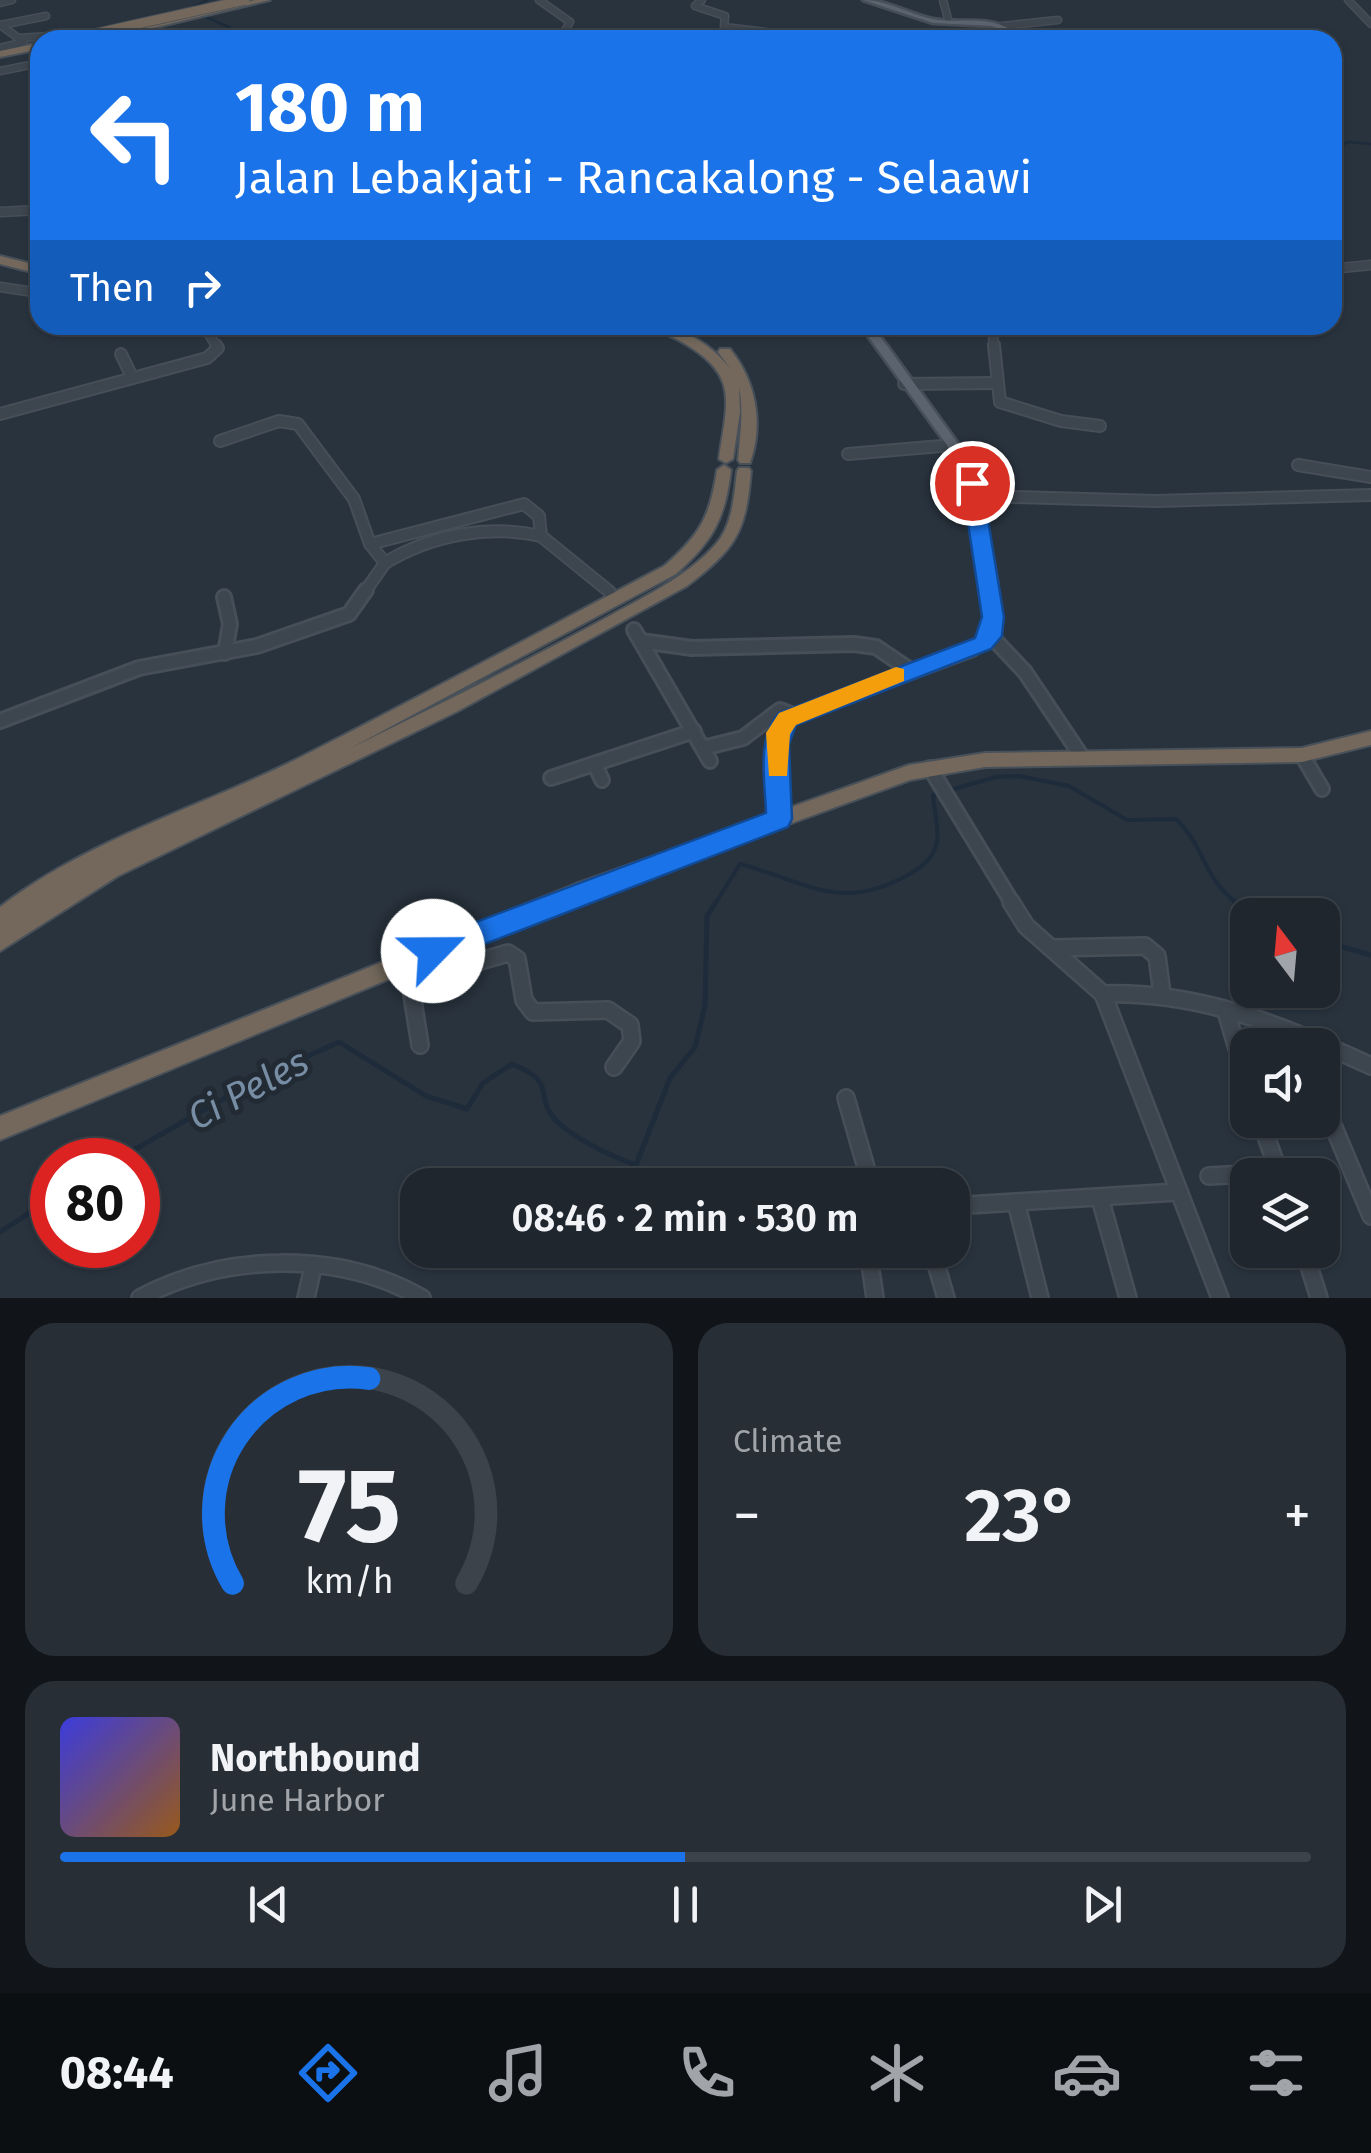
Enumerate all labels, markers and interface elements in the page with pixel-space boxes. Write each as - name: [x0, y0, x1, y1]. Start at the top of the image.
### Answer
- text: 180 m: [235, 66, 425, 150]
- icon: left: [70, 70, 200, 200]
- text: Jalan Lebakjati - Rancakalong - Selaawi: [235, 151, 1032, 205]
- icon: right: [175, 260, 230, 315]
- text: Then: [70, 265, 155, 311]
- pin: [930, 441, 1015, 526]
- icon: arrive: [945, 456, 1000, 511]
- north arrow: [1230, 898, 1340, 1008]
- map controls: [1230, 898, 1340, 1268]
- position arrow: [381, 899, 485, 1003]
- button: sound: [1230, 1028, 1340, 1138]
- water label: Ci Peles: [180, 1038, 316, 1140]
- speed limit sign: 80: [30, 1138, 160, 1268]
- button: layers: [1230, 1158, 1340, 1268]
- text: 08:46 · 2 min · 530 m: [512, 1195, 858, 1241]
- text: Climate: [733, 1422, 842, 1460]
- text: 75: [297, 1444, 401, 1569]
- text: 23°: [964, 1471, 1080, 1561]
- text: −: [733, 1483, 761, 1549]
- text: +: [1284, 1483, 1311, 1549]
- text: km/h: [305, 1560, 393, 1602]
- text: Northbound: [210, 1735, 421, 1781]
- text: June Harbor: [210, 1781, 385, 1819]
- icon: previous: [241, 1877, 296, 1932]
- icon: pause: [658, 1877, 713, 1932]
- icon: next: [1075, 1877, 1130, 1932]
- icon: directions: [293, 2038, 363, 2108]
- icon: music: [483, 2038, 553, 2108]
- icon: phone: [672, 2038, 742, 2108]
- icon: climate: [862, 2038, 932, 2108]
- icon: car: [1052, 2038, 1122, 2108]
- icon: filters: [1241, 2038, 1311, 2108]
- text: 08:44: [60, 2046, 174, 2100]

